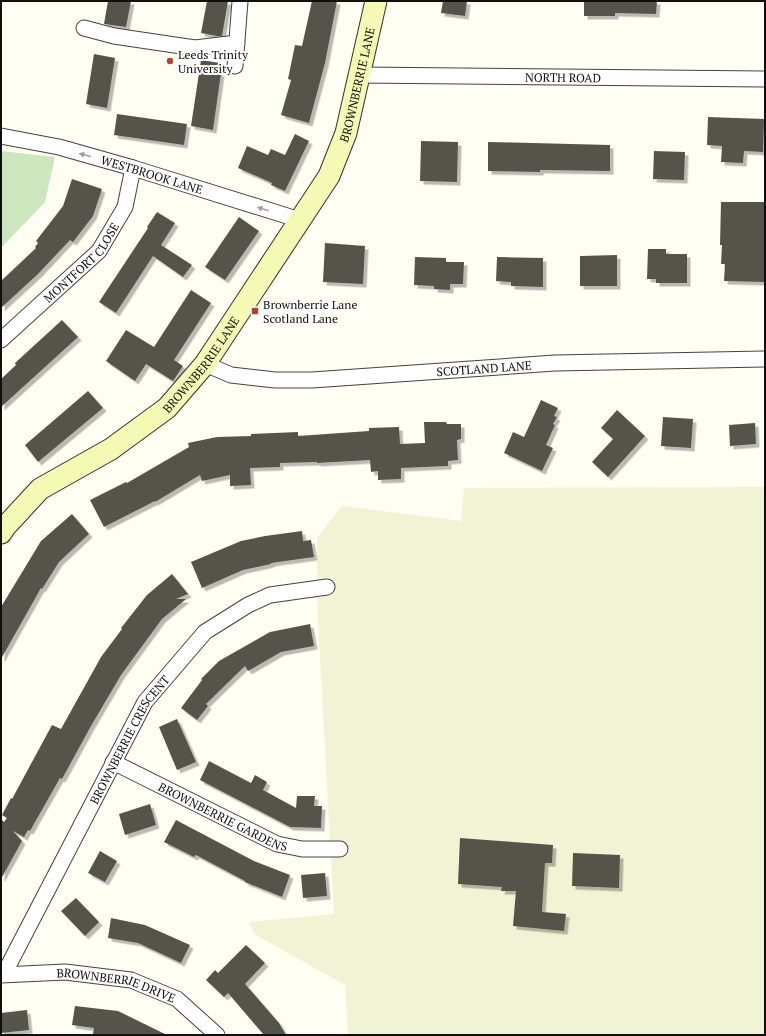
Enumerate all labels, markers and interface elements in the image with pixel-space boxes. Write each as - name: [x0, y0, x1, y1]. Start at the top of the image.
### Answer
- street label: BROWNBERRIE LANE: [336, 26, 377, 144]
- place label: Leeds Trinity University: [178, 47, 249, 76]
- marker: Leeds Trinity University: [165, 56, 175, 66]
- street label: NORTH ROAD: [525, 69, 601, 85]
- one-way arrow: [79, 151, 91, 157]
- street label: WESTBROOK LANE: [99, 152, 205, 197]
- one-way arrow: [257, 206, 269, 212]
- street label: MONTFORT CLOSE: [40, 220, 122, 305]
- place label: Brownberrie Lane Scotland Lane: [263, 297, 358, 326]
- marker: Brownberrie Lane Scotland Lane: [250, 306, 260, 316]
- street label: BROWNBERRIE LANE: [159, 313, 242, 416]
- street label: SCOTLAND LANE: [436, 357, 532, 379]
- street label: BROWNBERRIE CRESCENT: [86, 672, 173, 806]
- street label: BROWNBERRIE GARDENS: [156, 779, 289, 853]
- street label: BROWNBERRIE DRIVE: [56, 964, 178, 1005]

